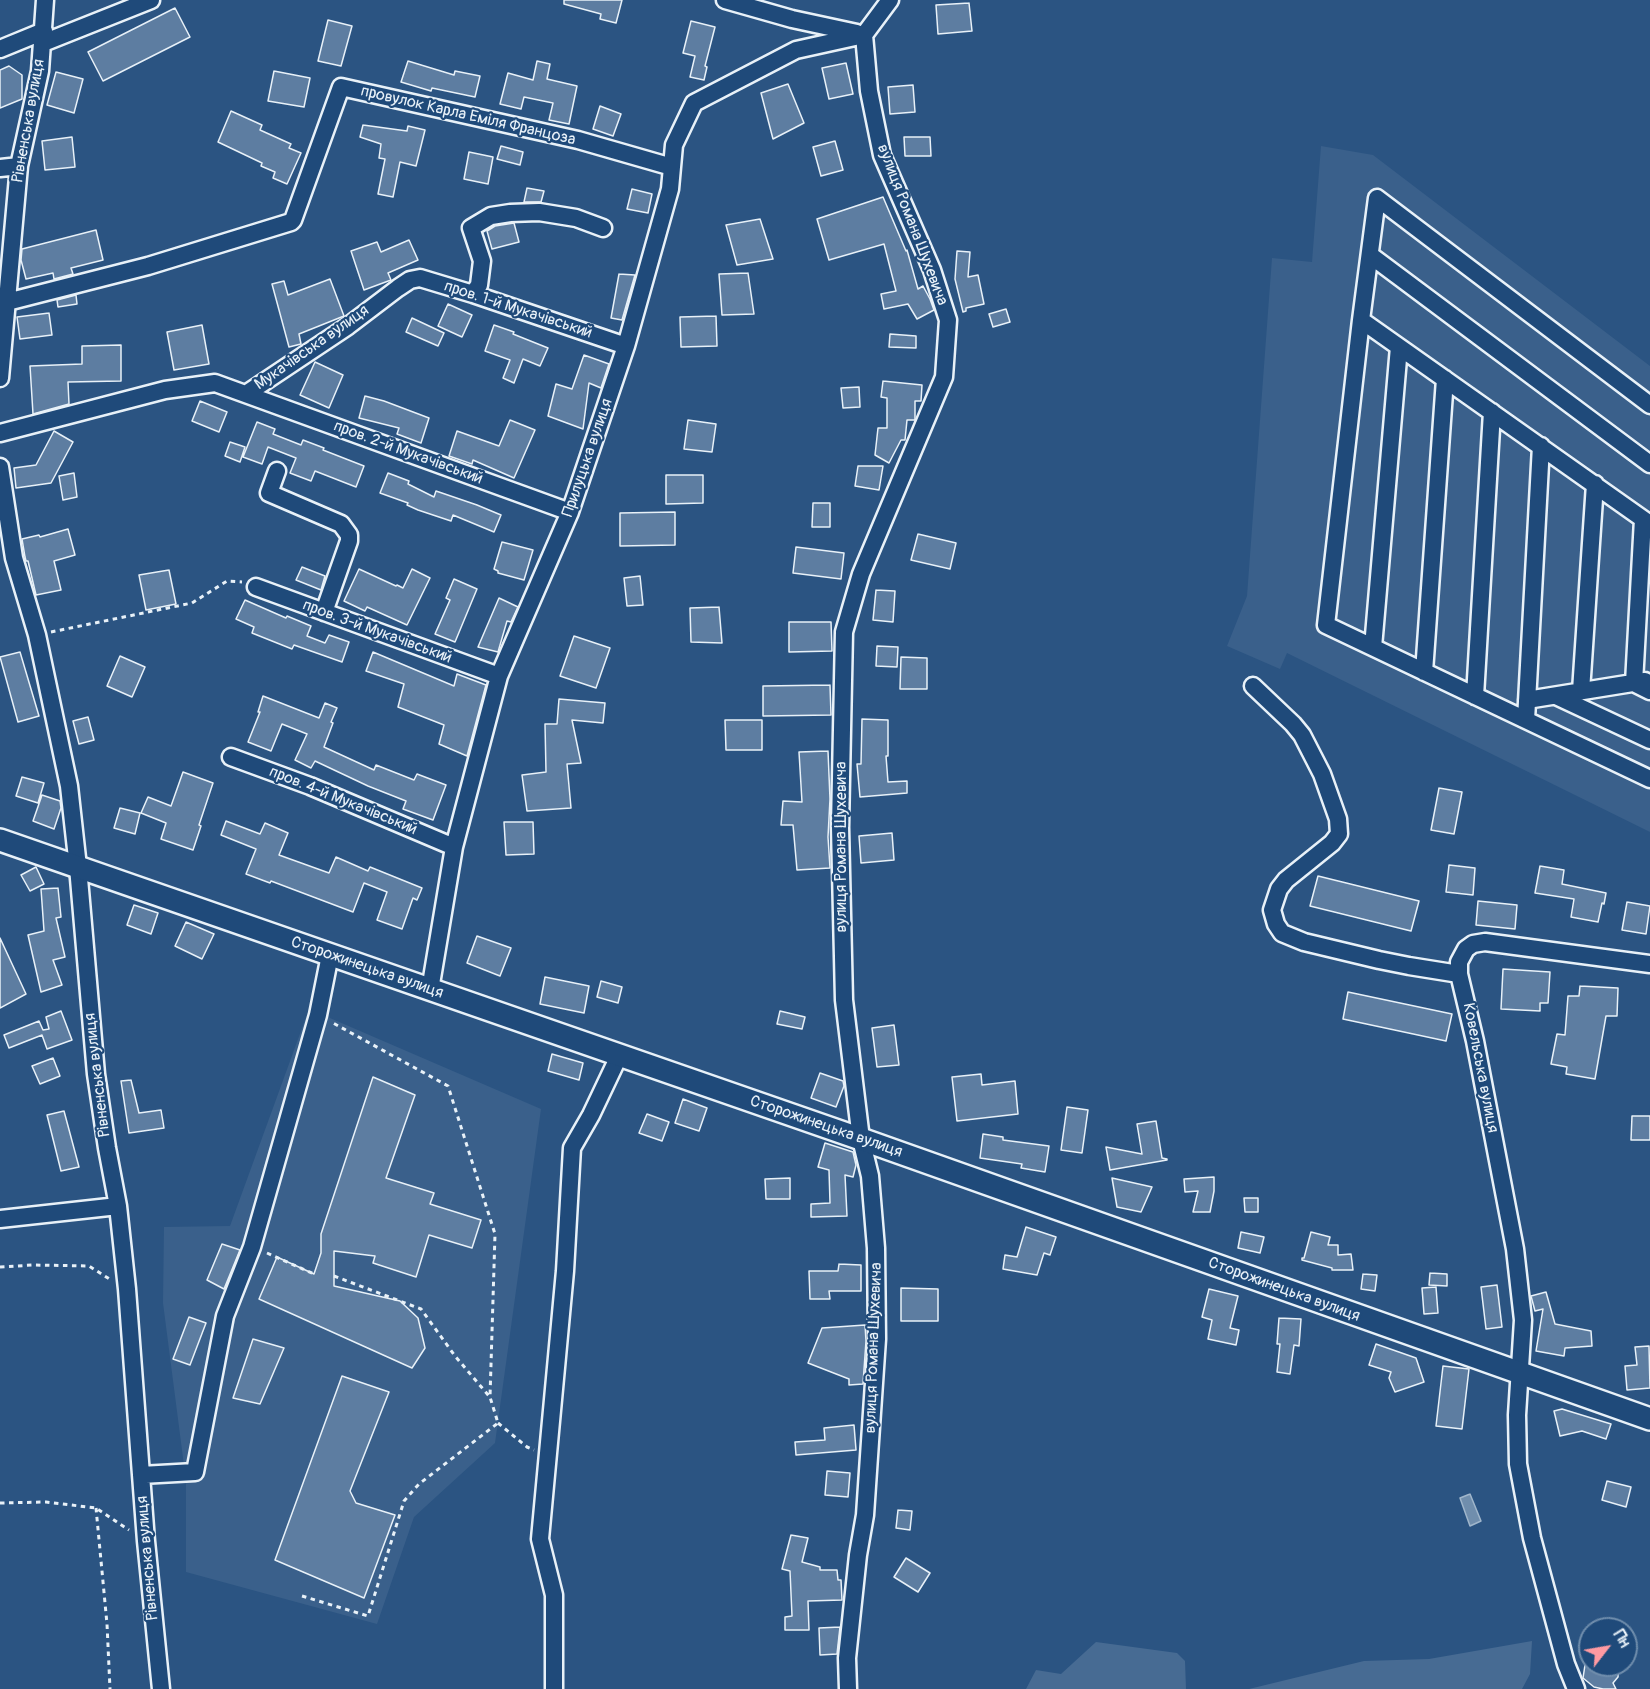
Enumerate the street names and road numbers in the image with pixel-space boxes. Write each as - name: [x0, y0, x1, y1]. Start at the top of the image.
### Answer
- street label: Рівненська вулиця: [9, 58, 49, 184]
- street label: провулок Карла Еміля Францоза: [359, 82, 577, 150]
- street label: вулиця Романа Шухевича: [872, 142, 952, 308]
- street label: пров. 1-й Мукачівський: [441, 277, 595, 343]
- street label: Мукачівська вулиця: [251, 301, 373, 395]
- street label: Прилуцька вулиця: [559, 396, 617, 520]
- street label: пров. 2-й Мукачівський: [331, 417, 485, 489]
- street label: пров. 3-й Мукачівський: [300, 596, 454, 668]
- street label: вулиця Романа Шухевича: [832, 761, 852, 933]
- street label: пров. 4-й Мукачівський: [266, 763, 420, 839]
- street label: Сторожинецька вулиця: [288, 933, 446, 1003]
- street label: Ковельська вулиця: [1458, 1001, 1502, 1135]
- street label: Рівненська вулиця: [81, 1012, 115, 1138]
- street label: Сторожинецька вулиця: [747, 1092, 905, 1162]
- street label: Сторожинецька вулиця: [1205, 1254, 1363, 1326]
- street label: вулиця Романа Шухевича: [861, 1262, 887, 1434]
- street label: Рівненська вулиця: [133, 1495, 163, 1621]

